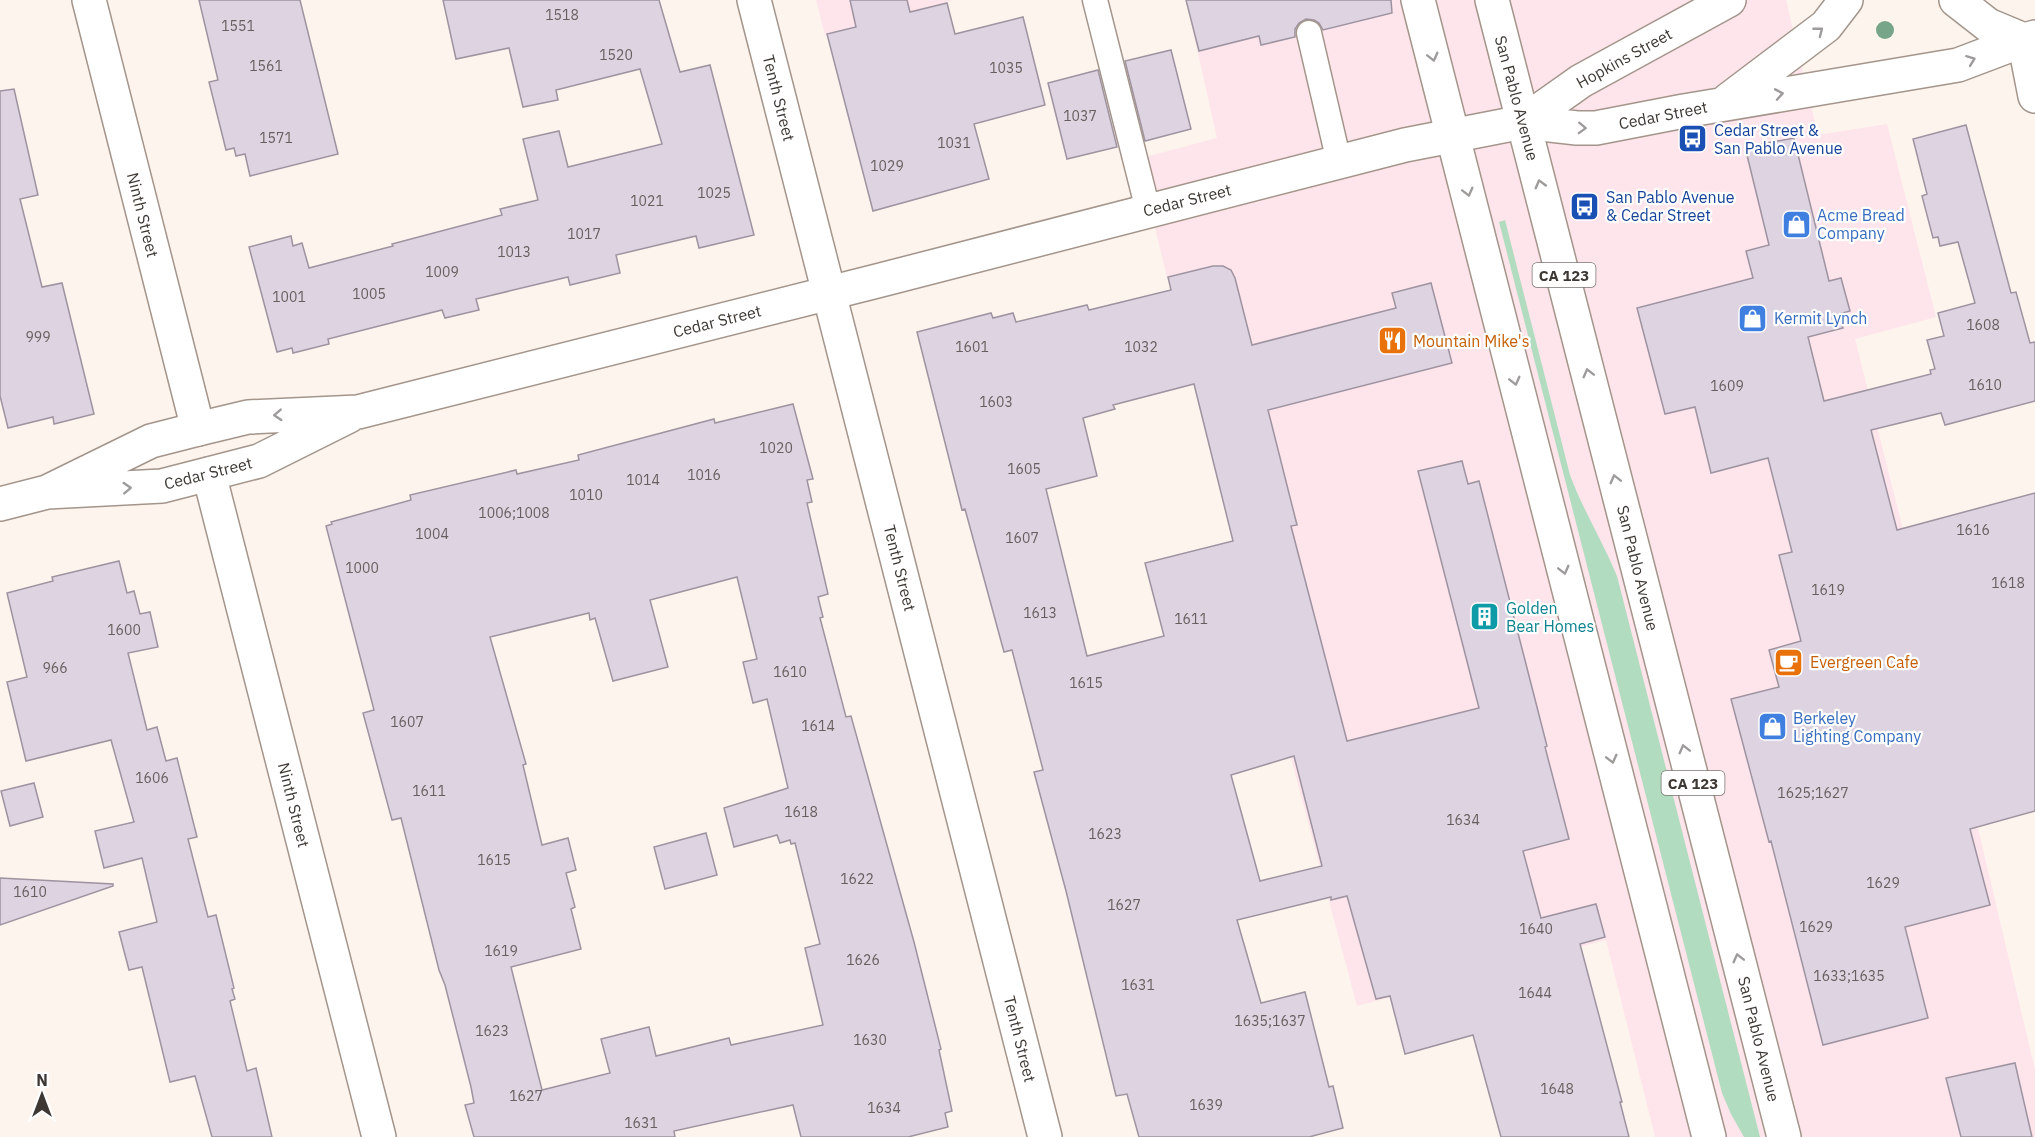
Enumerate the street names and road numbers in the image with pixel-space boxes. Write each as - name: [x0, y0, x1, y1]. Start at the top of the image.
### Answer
- street label: Hopkins Street: [1573, 23, 1675, 93]
- street label: San Pablo Avenue: [1491, 33, 1543, 163]
- street label: Tenth Street: [759, 53, 799, 143]
- street label: Cedar Street: [1617, 97, 1709, 133]
- street label: Ninth Street: [123, 170, 163, 260]
- street label: Cedar Street: [1141, 179, 1233, 221]
- road number: CA 123: [1532, 263, 1596, 287]
- street label: Cedar Street: [671, 300, 763, 342]
- street label: Cedar Street: [162, 452, 254, 494]
- street label: San Pablo Avenue: [1613, 503, 1663, 633]
- street label: Tenth Street: [880, 523, 920, 613]
- street label: Ninth Street: [274, 760, 314, 850]
- road number: CA 123: [1662, 771, 1724, 795]
- street label: San Pablo Avenue: [1734, 974, 1784, 1104]
- street label: Tenth Street: [1000, 994, 1040, 1084]

